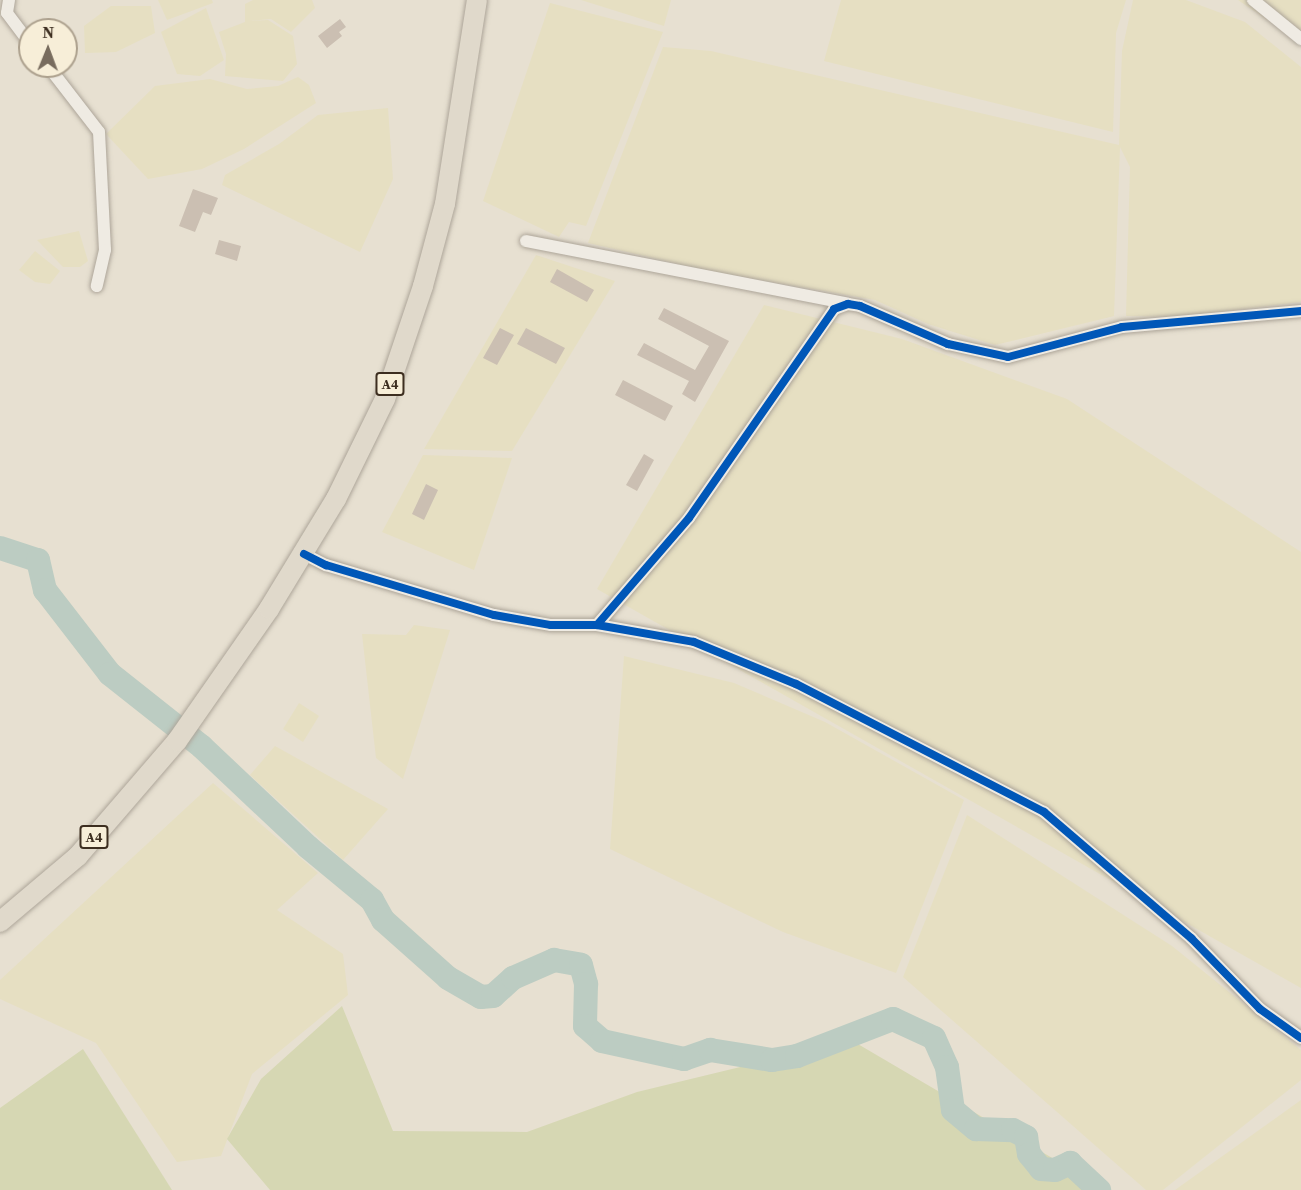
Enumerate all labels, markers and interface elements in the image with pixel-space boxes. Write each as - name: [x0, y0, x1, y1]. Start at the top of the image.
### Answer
- north arrow: [18, 18, 78, 78]
- text: N: [42, 21, 54, 43]
- road number: A4: [375, 373, 405, 395]
- road number: A4: [79, 826, 109, 848]

